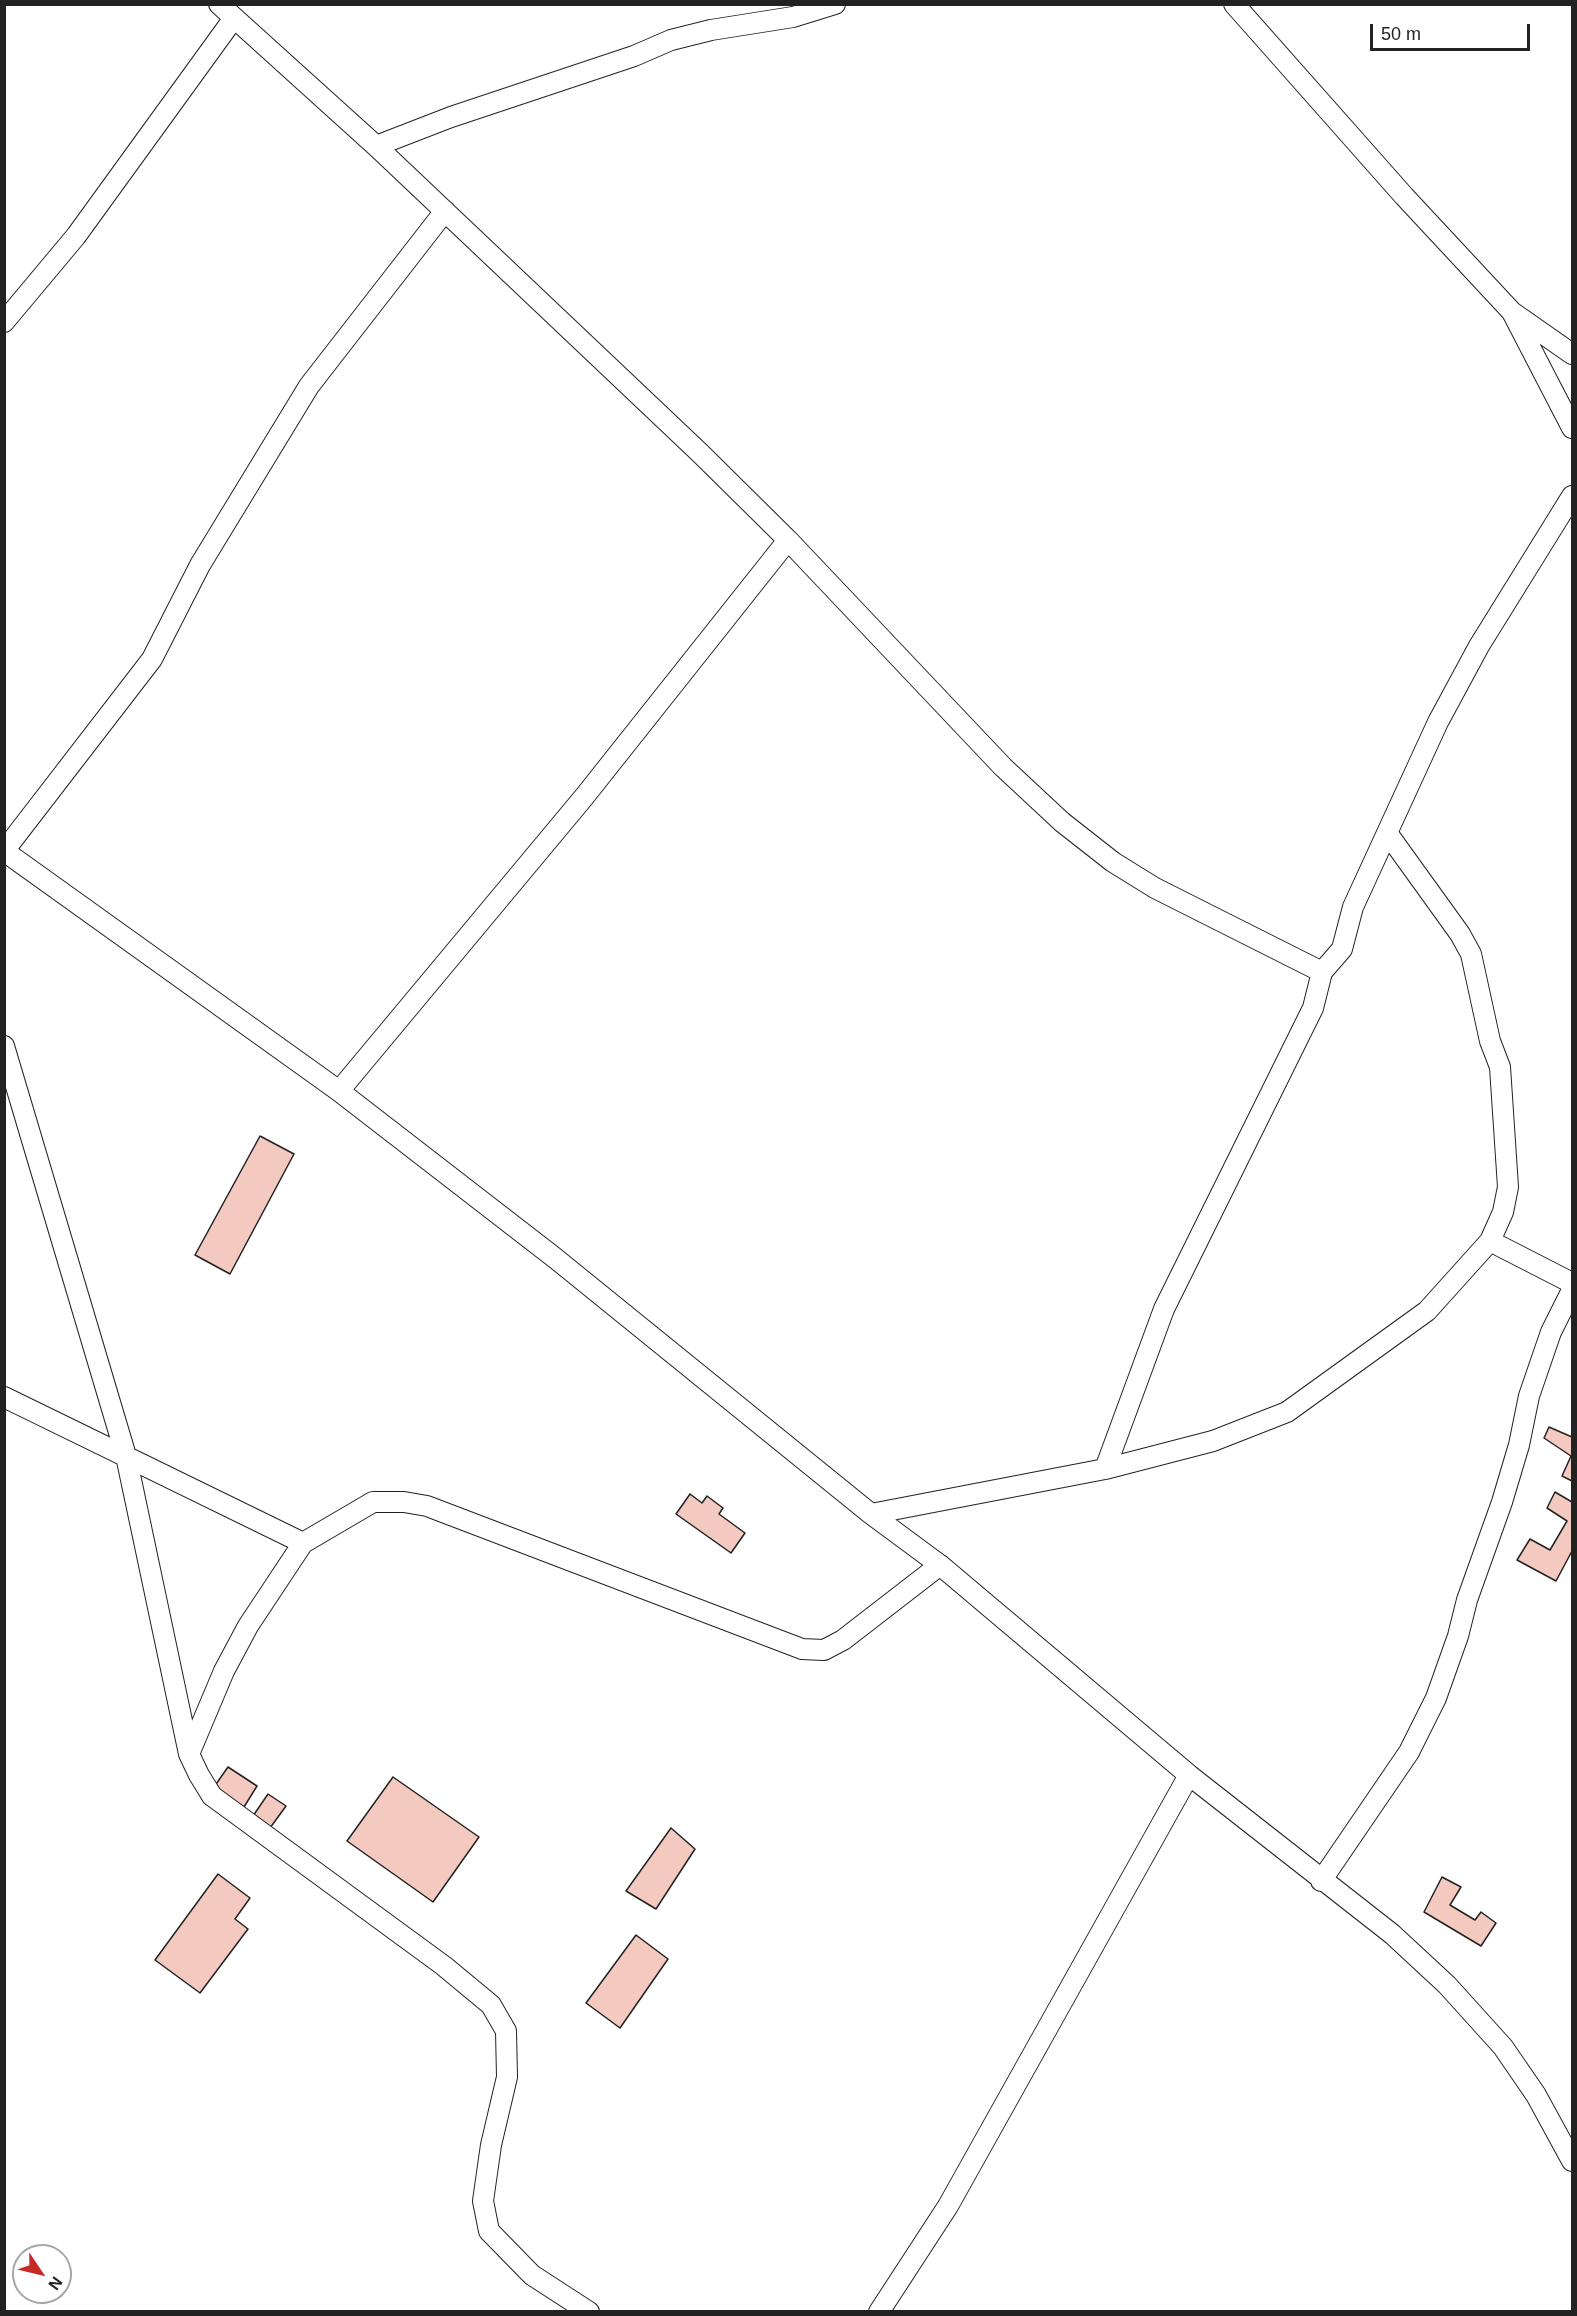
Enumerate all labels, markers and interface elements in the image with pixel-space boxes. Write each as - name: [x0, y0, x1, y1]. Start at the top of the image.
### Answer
- scale bar: [1373, 12, 1534, 50]
- text: 50 m: [1381, 24, 1421, 44]
- north arrow: [12, 2244, 72, 2304]
- text: N: [45, 2274, 66, 2293]

